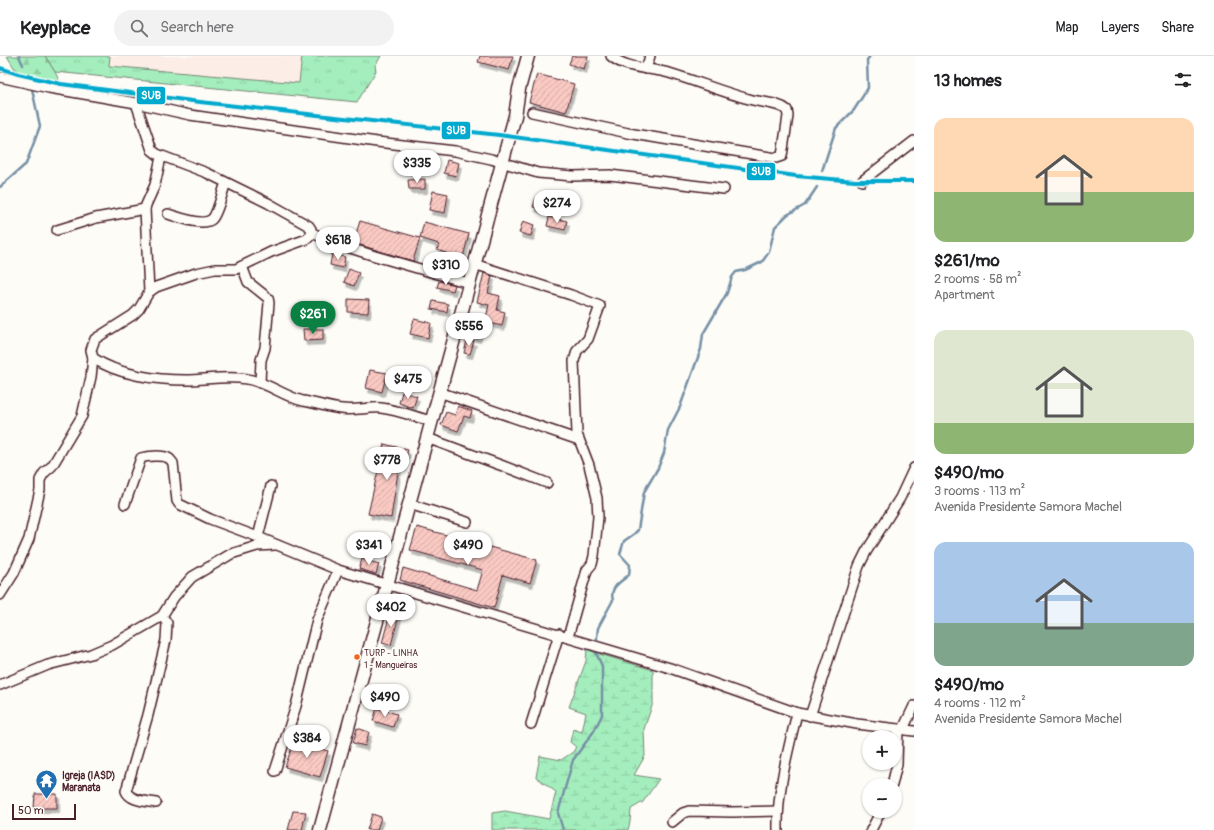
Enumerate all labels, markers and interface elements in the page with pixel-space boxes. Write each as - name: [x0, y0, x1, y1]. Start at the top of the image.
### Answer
- search box: [114, 10, 394, 46]
- text: Keyplace: [20, 16, 90, 40]
- icon: search: [128, 17, 150, 39]
- text: Search here: [160, 18, 234, 37]
- text: Map: [1056, 19, 1079, 36]
- text: Layers: [1101, 19, 1139, 36]
- text: Share: [1161, 19, 1194, 36]
- icon: filters: [1172, 69, 1194, 91]
- text: 13 homes: [934, 70, 1002, 91]
- line badge: SUB: [136, 86, 166, 105]
- text: SUB: [141, 89, 161, 102]
- line badge: SUB: [441, 121, 471, 140]
- text: SUB: [446, 124, 466, 137]
- icon: home: [1028, 144, 1100, 216]
- pin: $335: [393, 150, 441, 184]
- text: $335: [403, 155, 431, 171]
- line badge: SUB: [746, 162, 776, 181]
- text: SUB: [751, 165, 771, 178]
- pin: $274: [533, 190, 581, 224]
- text: $274: [543, 195, 571, 211]
- pin: $618: [314, 227, 362, 261]
- text: $618: [325, 232, 351, 248]
- text: $261/mo: [934, 250, 1000, 271]
- pin: $310: [422, 252, 470, 286]
- text: $310: [432, 257, 460, 273]
- text: 2 rooms · 58 m²: [934, 271, 1021, 287]
- text: Apartment: [934, 287, 995, 303]
- pin: $261: [289, 301, 337, 335]
- text: $261: [300, 306, 326, 322]
- pin: $556: [445, 313, 493, 347]
- text: $556: [455, 318, 483, 334]
- icon: home: [1028, 356, 1100, 428]
- pin: $475: [384, 366, 432, 400]
- text: $475: [394, 371, 422, 387]
- pin: $778: [363, 447, 411, 481]
- text: $778: [373, 452, 401, 468]
- text: $490/mo: [934, 462, 1004, 483]
- text: 3 rooms · 113 m²: [934, 483, 1025, 499]
- text: Avenida Presidente Samora Machel: [934, 499, 1122, 515]
- pin: $341: [345, 532, 393, 566]
- pin: $490: [444, 532, 492, 566]
- text: $341: [356, 537, 382, 553]
- text: $490: [453, 537, 483, 553]
- icon: home: [1028, 568, 1100, 640]
- pin: $402: [367, 594, 415, 628]
- text: $402: [376, 599, 406, 615]
- place label: TURP - LINHA 1 - Mangueiras: [364, 648, 418, 671]
- marker: TURP - LINHA 1 - Mangueiras: [352, 652, 362, 662]
- text: $490/mo: [934, 674, 1004, 695]
- pin: $490: [361, 684, 409, 718]
- text: $490: [370, 689, 400, 705]
- text: 4 rooms · 112 m²: [934, 695, 1026, 711]
- text: Avenida Presidente Samora Machel: [934, 711, 1122, 727]
- pin: $384: [283, 725, 331, 759]
- text: $384: [293, 730, 321, 746]
- map controls: [862, 730, 902, 818]
- button: +: [862, 730, 902, 770]
- temple icon: Igreja (IASD) Maranata: [33, 768, 59, 801]
- place label: Igreja (IASD) Maranata: [62, 770, 115, 794]
- button: −: [862, 778, 902, 818]
- scale bar: [12, 802, 76, 821]
- text: 50 m: [18, 804, 44, 817]

